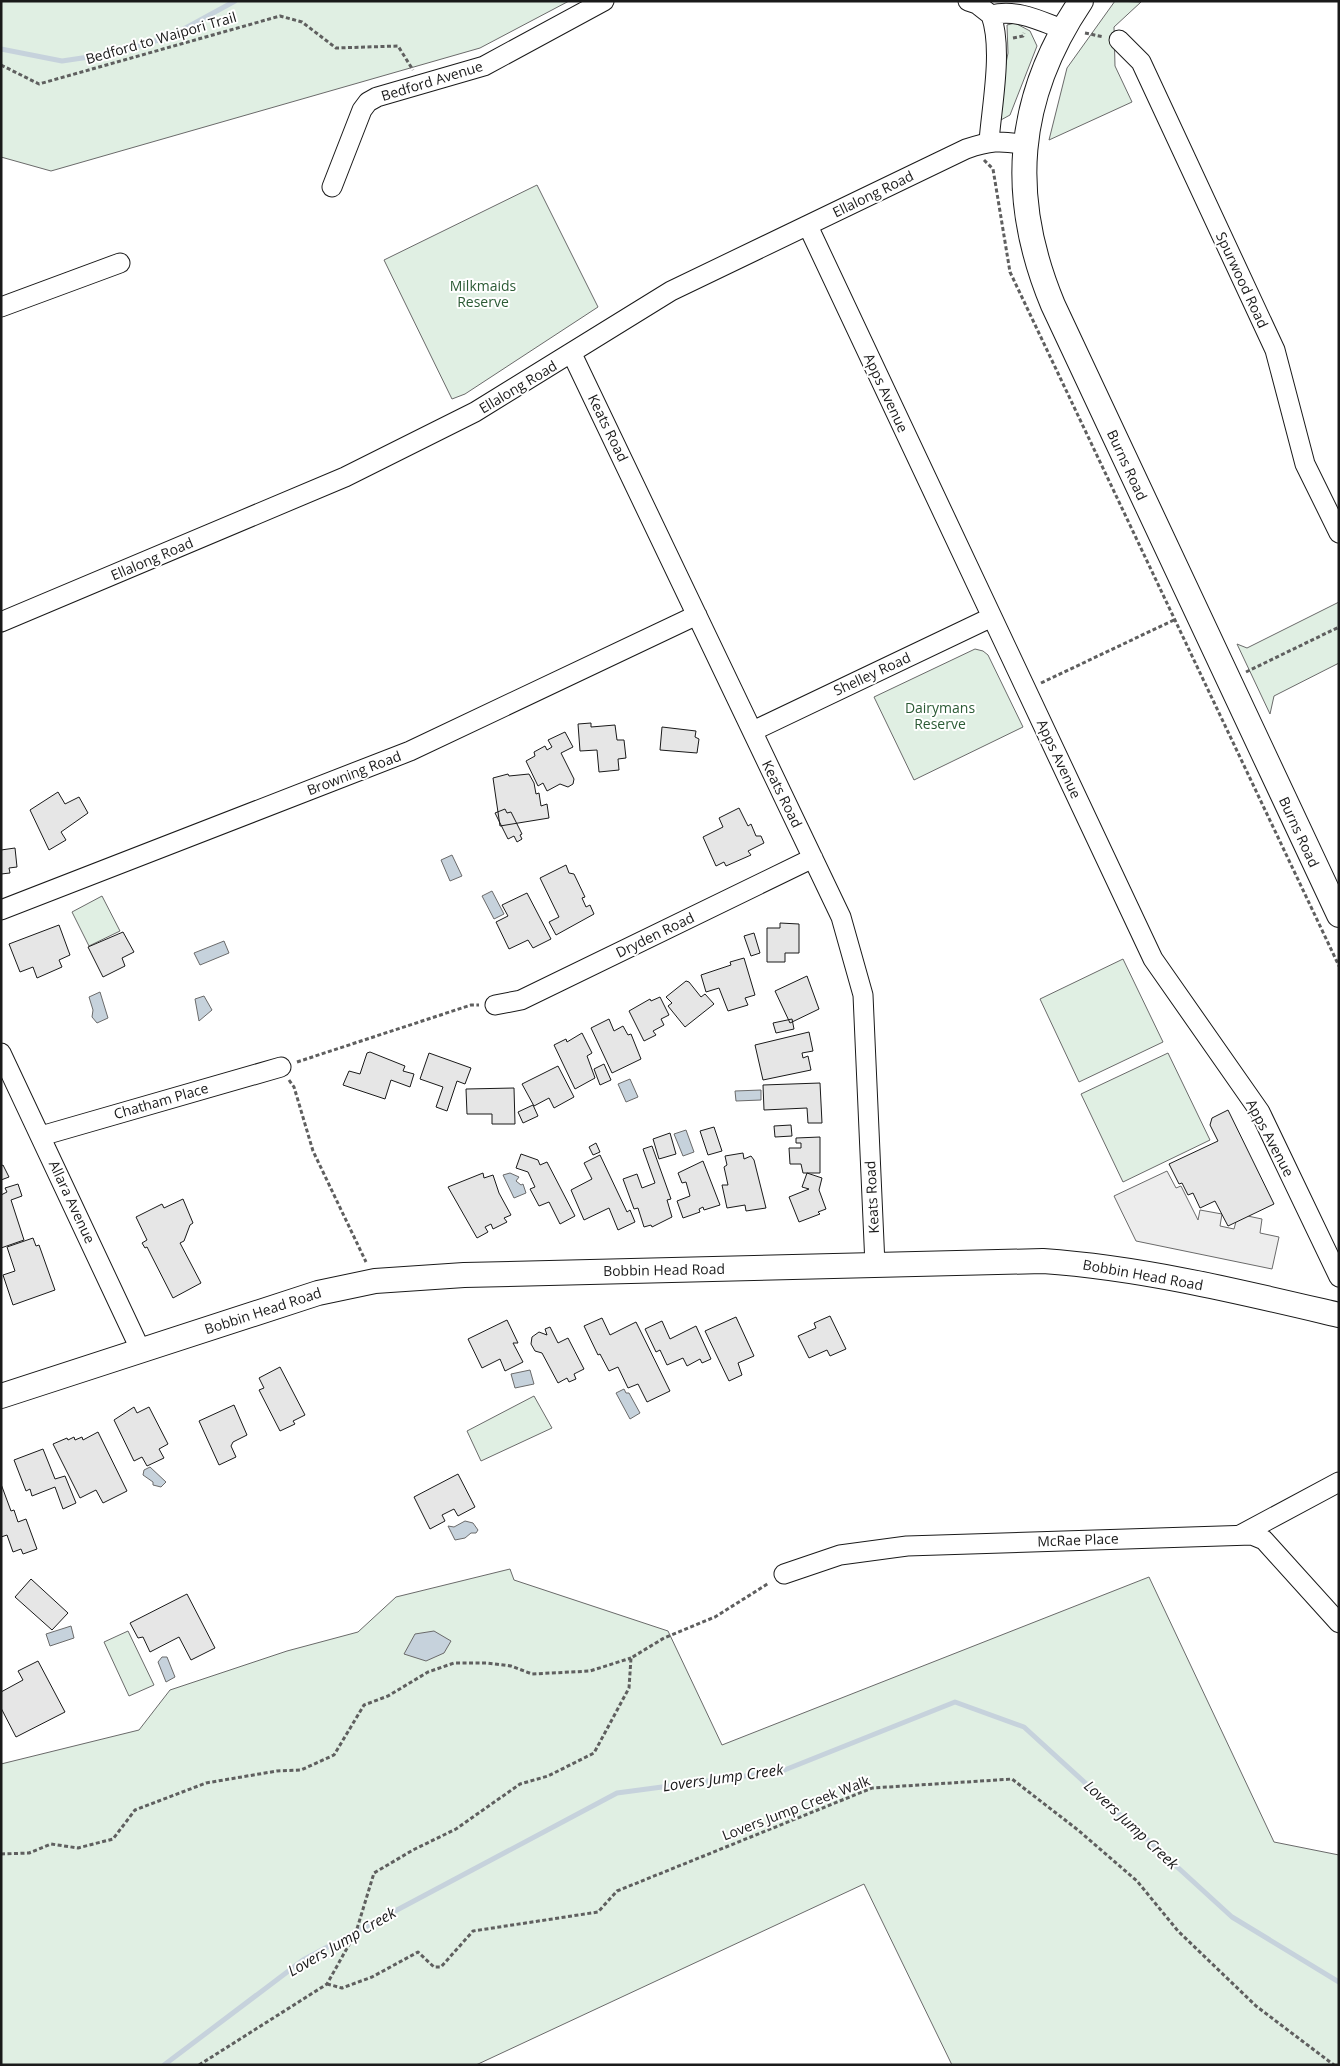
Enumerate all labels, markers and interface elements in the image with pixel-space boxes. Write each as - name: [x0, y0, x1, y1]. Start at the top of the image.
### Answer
- street label: Bedford to Waipori Trail: [83, 7, 238, 68]
- street label: Bedford Avenue: [379, 56, 485, 105]
- street label: Ellalong Road: [829, 166, 916, 221]
- street label: Spurwood Road: [1212, 229, 1273, 331]
- park label: Milkmaids Reserve: [450, 276, 517, 311]
- street label: Apps Avenue: [860, 350, 913, 435]
- street label: Ellalong Road: [475, 356, 560, 417]
- street label: Keats Road: [584, 391, 633, 465]
- street label: Burns Road: [1103, 426, 1152, 503]
- street label: Ellalong Road: [108, 533, 196, 584]
- street label: Shelley Road: [830, 647, 913, 700]
- park label: Dairymans Reserve: [905, 698, 975, 733]
- street label: Apps Avenue: [1033, 716, 1086, 801]
- street label: Browning Road: [304, 746, 404, 799]
- street label: Keats Road: [758, 757, 807, 831]
- street label: Burns Road: [1275, 793, 1324, 870]
- street label: Dryden Road: [612, 907, 697, 962]
- street label: Chatham Place: [111, 1078, 210, 1123]
- street label: Apps Avenue: [1242, 1096, 1299, 1180]
- street label: Allara Avenue: [45, 1157, 100, 1247]
- street label: Keats Road: [860, 1160, 883, 1234]
- street label: Bobbin Head Road: [1081, 1255, 1205, 1294]
- street label: Bobbin Head Road: [603, 1259, 725, 1280]
- street label: Bobbin Head Road: [202, 1283, 324, 1338]
- street label: McRae Place: [1037, 1529, 1119, 1550]
- water label: Lovers Jump Creek: [661, 1759, 785, 1795]
- street label: Lovers Jump Creek Walk: [719, 1770, 873, 1845]
- water label: Lovers Jump Creek: [1080, 1775, 1183, 1874]
- water label: Lovers Jump Creek: [284, 1902, 400, 1980]

